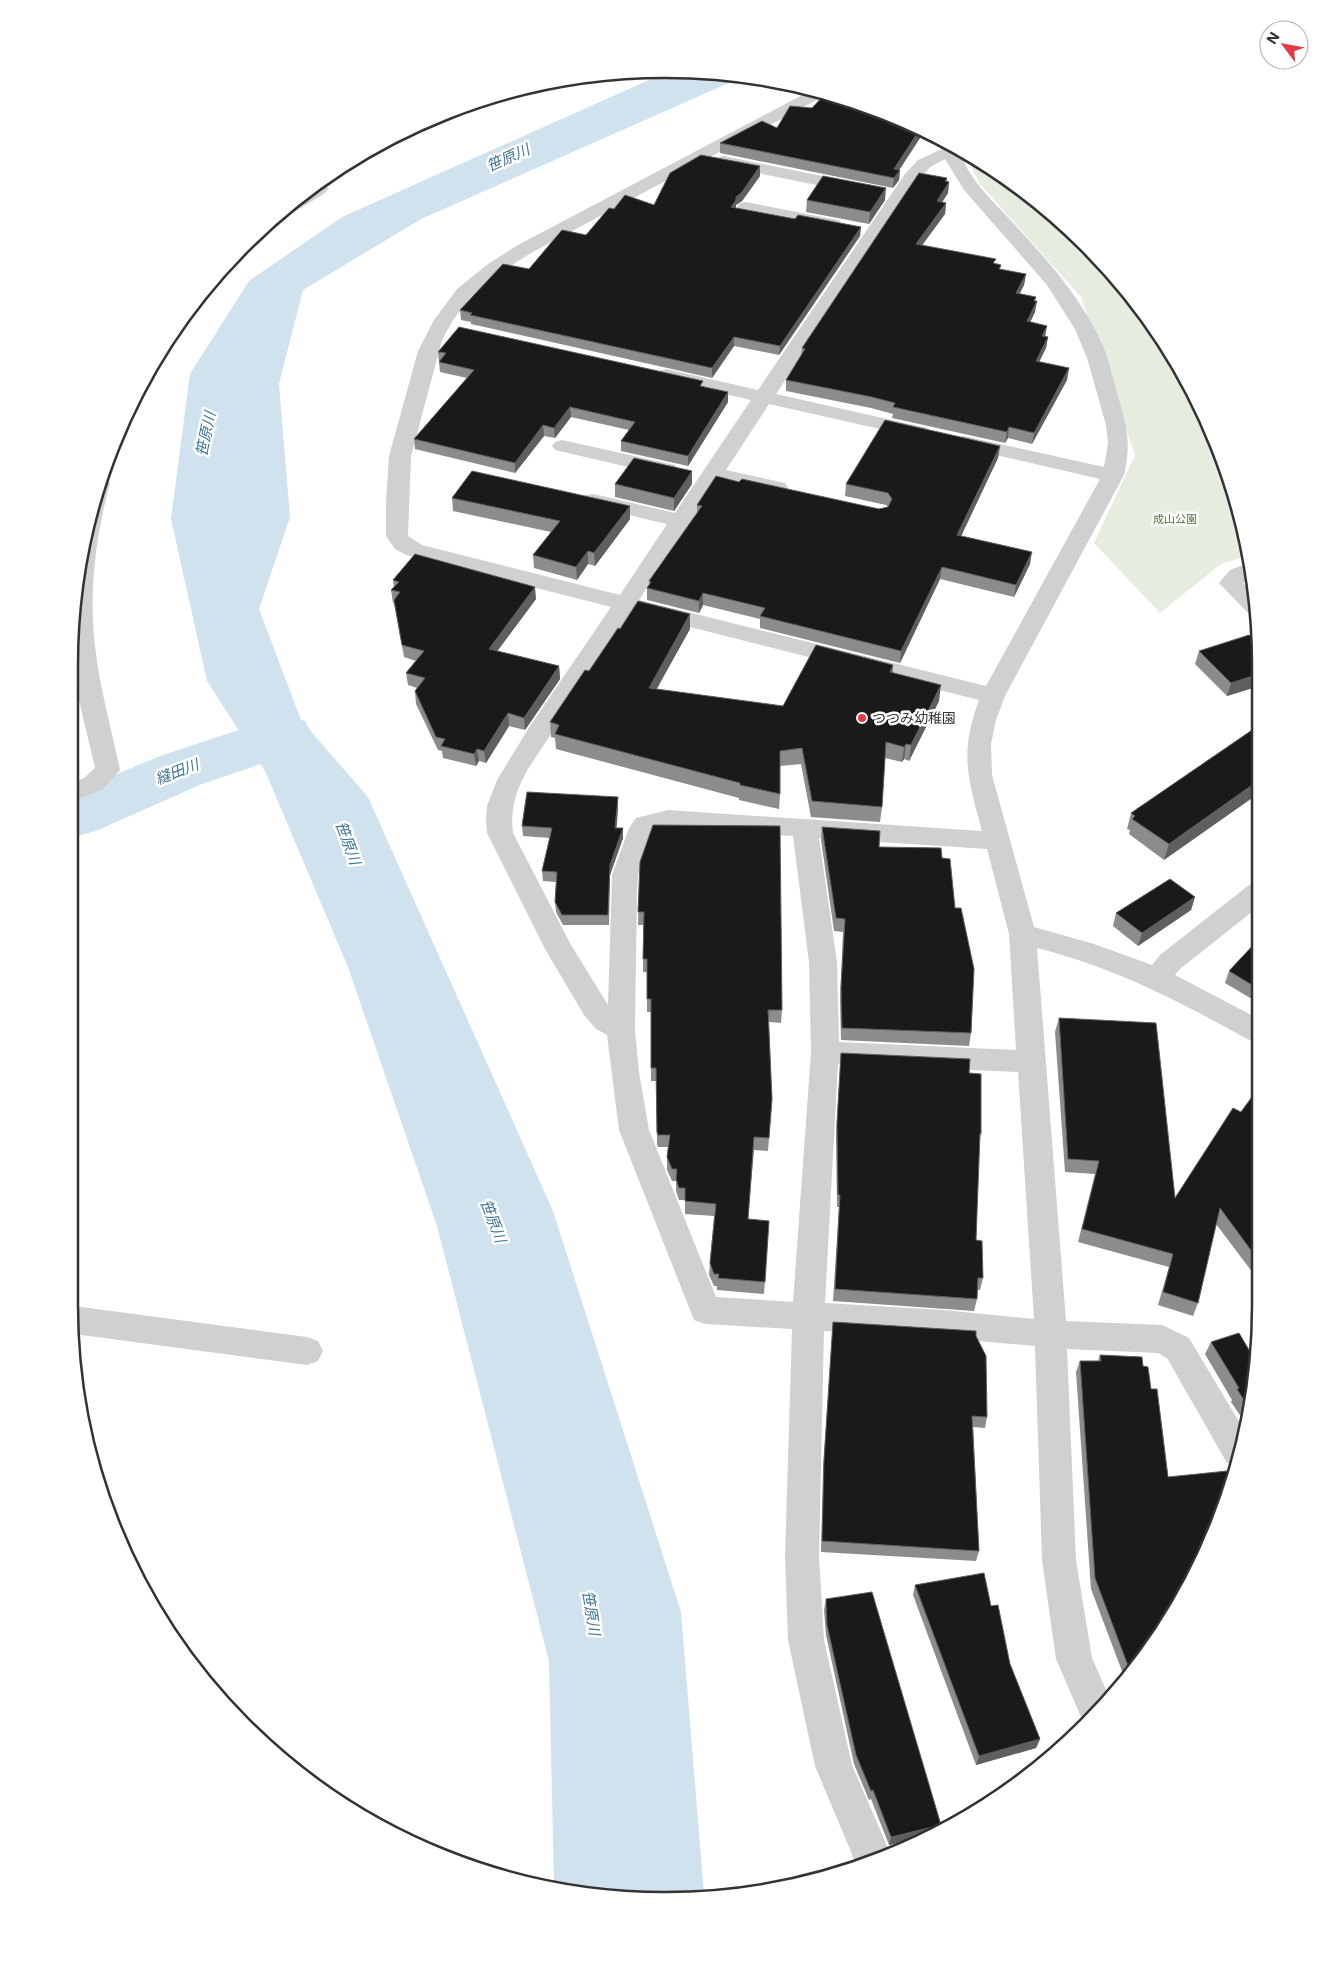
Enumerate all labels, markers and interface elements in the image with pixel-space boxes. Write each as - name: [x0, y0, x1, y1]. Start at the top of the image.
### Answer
- north arrow: [1259, 20, 1309, 70]
- text: N: [1263, 29, 1283, 47]
- water label: 笹原川: [483, 139, 534, 175]
- water label: 笹原川: [192, 408, 220, 458]
- park label: 成山公園: [1153, 512, 1197, 526]
- place label: つつみ幼稚園: [872, 709, 956, 726]
- marker: つつみ幼稚園: [856, 712, 868, 724]
- water label: 縫田川: [152, 754, 203, 788]
- water label: 笹原川: [332, 818, 366, 869]
- water label: 笹原川: [477, 1196, 511, 1247]
- water label: 笹原川: [579, 1589, 605, 1639]

